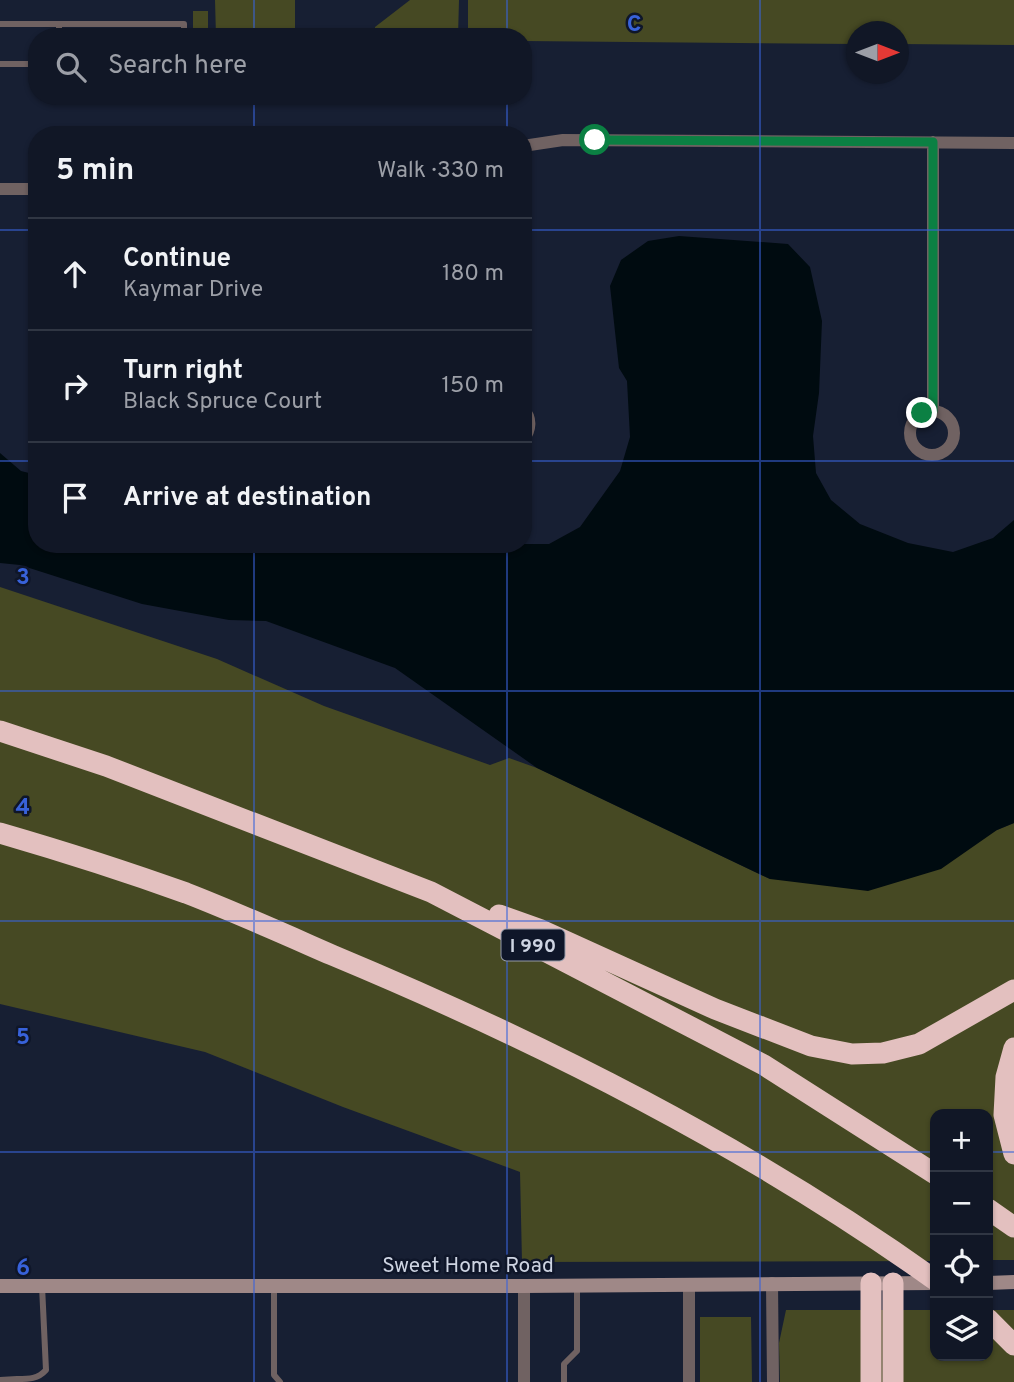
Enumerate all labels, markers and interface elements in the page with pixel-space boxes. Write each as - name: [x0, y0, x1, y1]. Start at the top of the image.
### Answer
- text: C: [627, 11, 641, 40]
- north arrow: [846, 21, 909, 84]
- search box: [28, 28, 532, 105]
- icon: search: [52, 48, 90, 86]
- text: Search here: [108, 50, 247, 83]
- route start: [579, 124, 610, 155]
- text: 5 min: [56, 153, 134, 190]
- text: Walk · 330 m: [377, 157, 504, 186]
- text: Continue: [123, 243, 231, 276]
- icon: ahead: [56, 255, 94, 293]
- text: 180 m: [442, 260, 504, 289]
- text: Kaymar Drive: [123, 276, 263, 305]
- text: Turn right: [123, 355, 243, 388]
- icon: right: [56, 367, 94, 405]
- text: 150 m: [442, 372, 504, 401]
- text: Black Spruce Court: [123, 388, 322, 417]
- route end: [906, 397, 937, 428]
- icon: arrive: [56, 479, 94, 517]
- text: Arrive at destination: [123, 482, 371, 515]
- text: 3: [16, 564, 30, 593]
- text: 4: [16, 794, 30, 823]
- road number: I 990: [502, 930, 564, 960]
- text: 5: [16, 1024, 30, 1053]
- map controls: [930, 1109, 993, 1361]
- button: +: [930, 1109, 993, 1172]
- button: −: [930, 1172, 993, 1235]
- button: locate: [930, 1235, 993, 1298]
- street label: Sweet Home Road: [382, 1253, 554, 1280]
- text: 6: [16, 1255, 30, 1284]
- button: layers: [930, 1298, 993, 1361]

